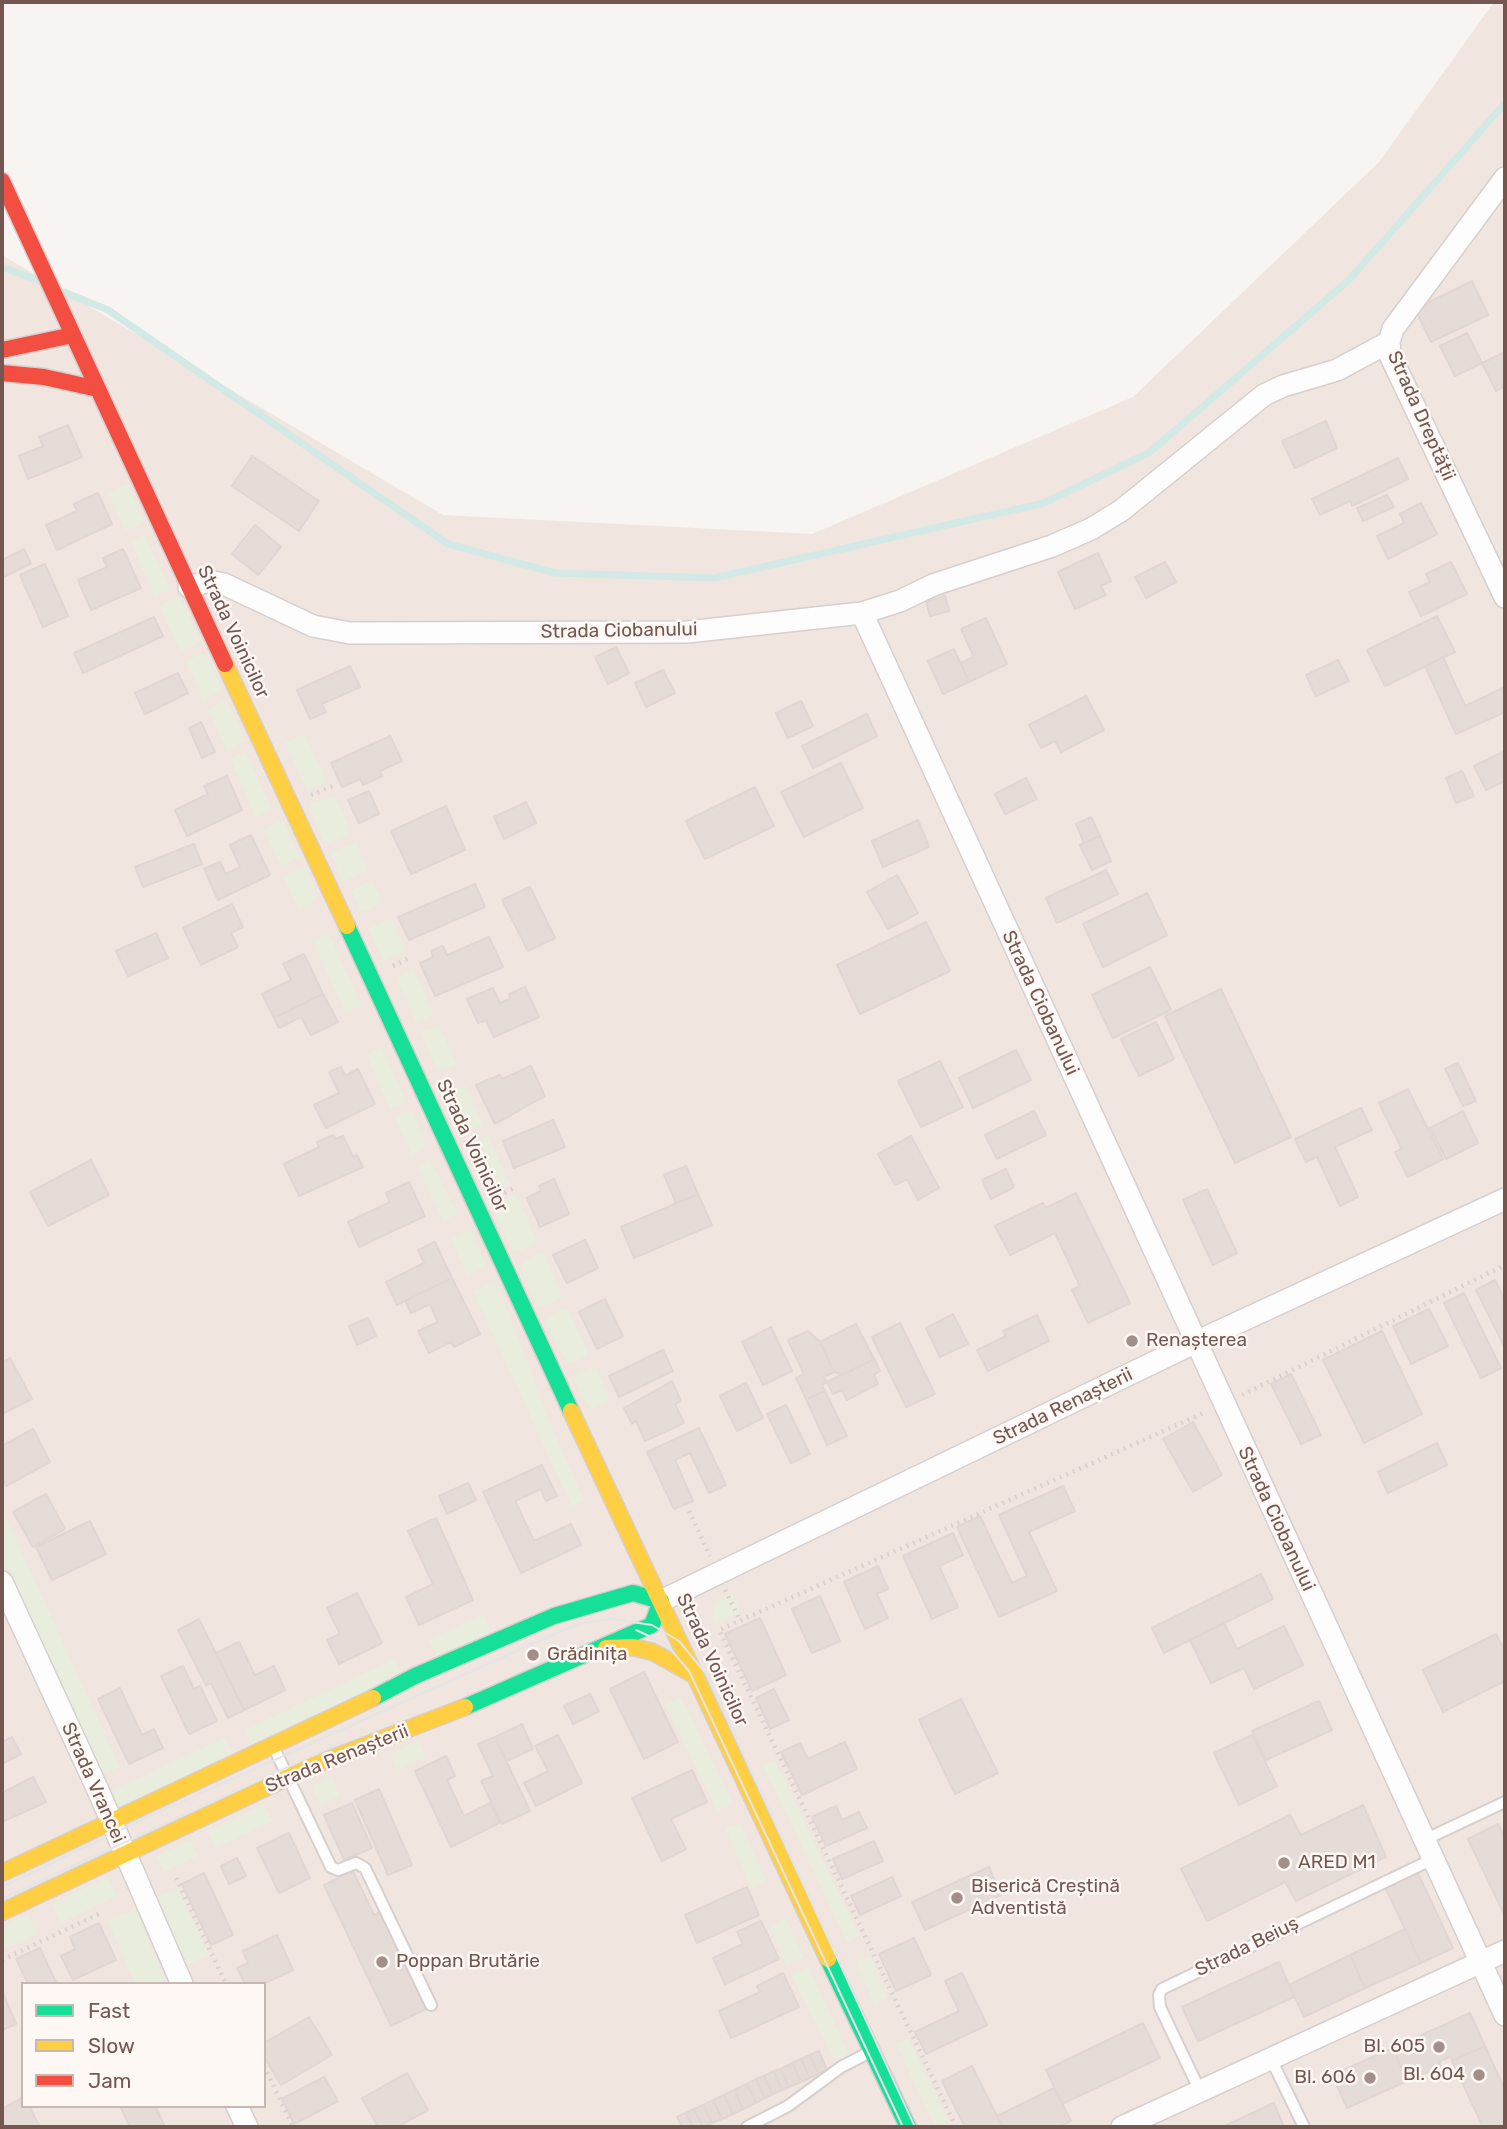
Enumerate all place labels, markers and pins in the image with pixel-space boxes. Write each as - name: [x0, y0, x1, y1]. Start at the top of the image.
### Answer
- place label: Renașterea: [1146, 1330, 1247, 1352]
- marker: Renașterea: [1124, 1333, 1140, 1349]
- place label: Grădinița: [547, 1644, 627, 1666]
- marker: Grădinița: [525, 1647, 541, 1663]
- place label: ARED M1: [1298, 1852, 1376, 1874]
- marker: ARED M1: [1276, 1855, 1292, 1871]
- place label: Biserică Creștină Adventistă: [971, 1876, 1120, 1920]
- marker: Biserică Creștină Adventistă: [949, 1890, 965, 1906]
- place label: Poppan Brutărie: [396, 1951, 540, 1973]
- marker: Poppan Brutărie: [374, 1954, 390, 1970]
- place label: Bl. 605: [1363, 2036, 1425, 2058]
- marker: Bl. 605: [1431, 2039, 1447, 2055]
- place label: Bl. 604: [1403, 2064, 1465, 2086]
- place label: Bl. 606: [1294, 2067, 1356, 2089]
- marker: Bl. 604: [1471, 2067, 1487, 2083]
- marker: Bl. 606: [1362, 2070, 1378, 2086]

